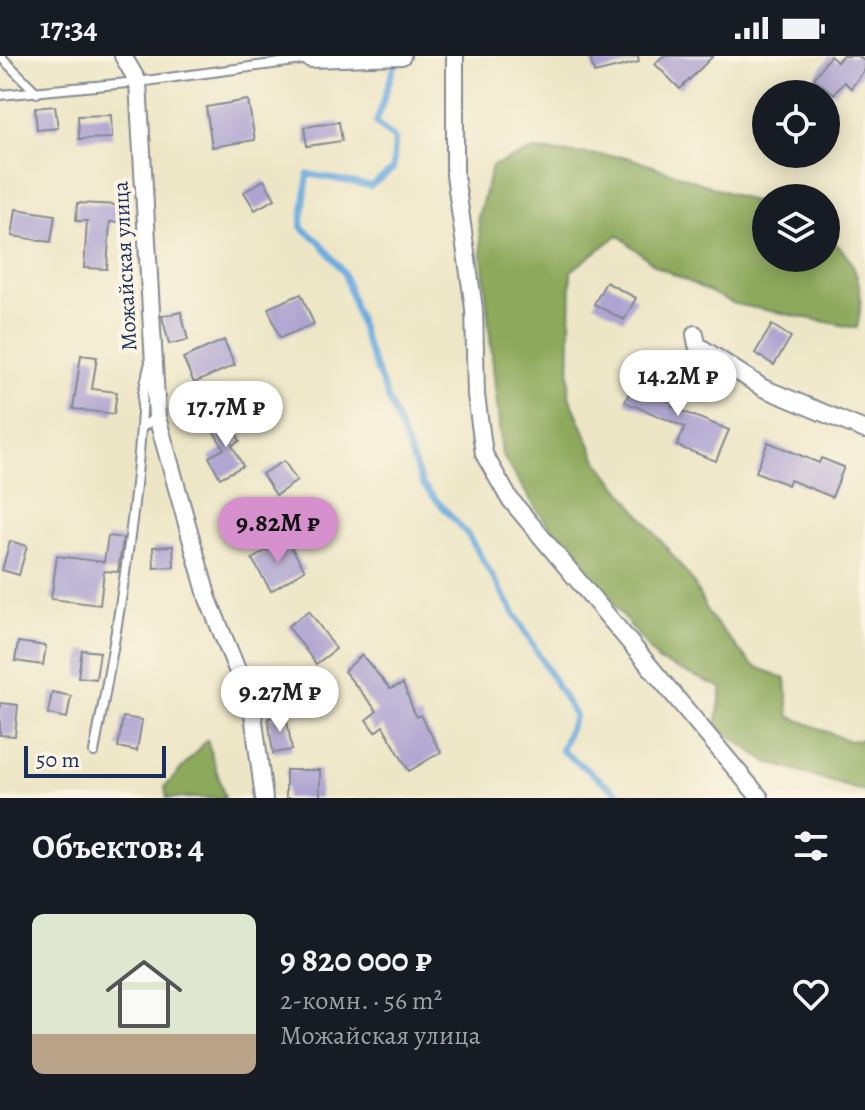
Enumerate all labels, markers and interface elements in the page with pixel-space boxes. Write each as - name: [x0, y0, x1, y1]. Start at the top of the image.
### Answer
- text: 17:34: [40, 8, 98, 48]
- map controls: [752, 80, 840, 272]
- button: locate: [752, 80, 840, 168]
- street label: Можайская улица: [106, 180, 144, 352]
- button: layers: [752, 184, 840, 272]
- pin: 14.2M ₽: [604, 350, 752, 418]
- text: 14.2M ₽: [638, 358, 718, 393]
- pin: 17.7M ₽: [152, 381, 300, 449]
- text: 17.7M ₽: [187, 389, 265, 424]
- pin: 9.82M ₽: [204, 497, 352, 565]
- text: 9.82M ₽: [236, 505, 320, 540]
- pin: 9.27M ₽: [206, 666, 354, 734]
- text: 9.27M ₽: [239, 674, 321, 709]
- scale bar: [24, 742, 166, 778]
- text: 50 m: [36, 745, 80, 775]
- text: Объектов: 4: [32, 823, 204, 870]
- icon: filters: [789, 824, 833, 868]
- text: 9 820 000 ₽: [280, 936, 432, 983]
- icon: home: [96, 946, 192, 1042]
- icon: heart: [789, 972, 833, 1016]
- text: 2-комн. · 56 m²: [280, 983, 442, 1018]
- text: Можайская улица: [280, 1018, 481, 1053]

